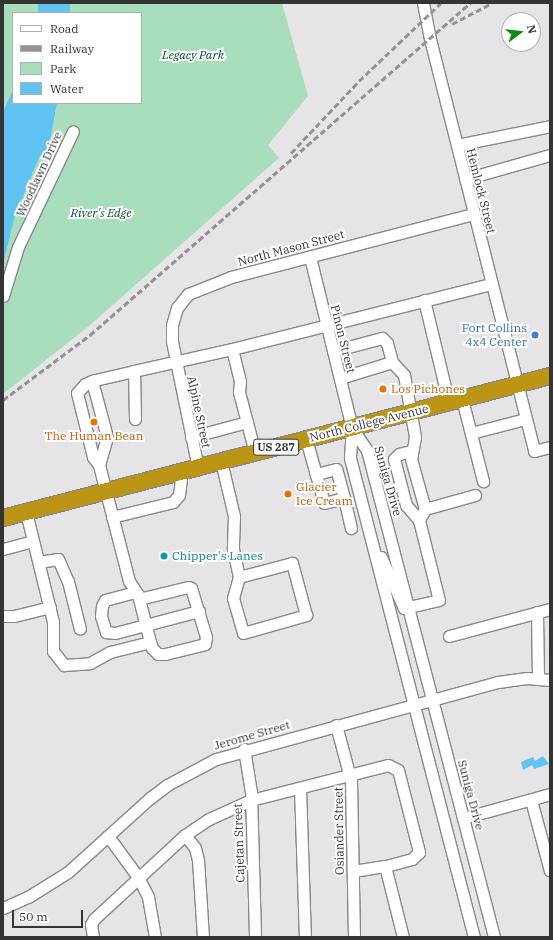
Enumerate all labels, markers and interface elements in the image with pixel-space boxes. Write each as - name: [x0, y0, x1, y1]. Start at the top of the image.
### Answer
- legend: [12, 12, 142, 104]
- north arrow: [501, 12, 541, 52]
- text: Road: [50, 21, 79, 36]
- text: N: [524, 23, 540, 35]
- text: Railway: [50, 41, 94, 56]
- park label: Legacy Park: [162, 48, 224, 62]
- text: Park: [50, 61, 76, 76]
- text: Water: [50, 81, 83, 96]
- street label: Woodlawn Drive: [13, 129, 65, 219]
- street label: Hemlock Street: [463, 147, 499, 235]
- park label: River's Edge: [71, 206, 131, 220]
- street label: North Mason Street: [236, 227, 346, 269]
- street label: Pinon Street: [328, 303, 358, 375]
- place label: Fort Collins 4x4 Center: [462, 321, 527, 349]
- marker: Fort Collins 4x4 Center: [530, 330, 540, 340]
- street label: Alpine Street: [184, 375, 214, 449]
- place label: Los Pichones: [391, 382, 465, 396]
- marker: Los Pichones: [378, 384, 388, 394]
- street label: North College Avenue: [308, 401, 430, 445]
- marker: The Human Bean: [89, 417, 99, 427]
- place label: The Human Bean: [45, 429, 143, 443]
- road number: US 287: [253, 438, 299, 456]
- street label: Suniga Drive: [371, 444, 405, 518]
- place label: Glacier Ice Cream: [296, 480, 353, 508]
- marker: Glacier Ice Cream: [283, 489, 293, 499]
- place label: Chipper's Lanes: [172, 549, 263, 563]
- marker: Chipper's Lanes: [159, 551, 169, 561]
- street label: Jerome Street: [212, 717, 292, 753]
- street label: Suniga Drive: [455, 758, 487, 832]
- street label: Osiander Street: [331, 787, 347, 875]
- street label: Cajetan Street: [230, 803, 248, 883]
- scale bar: [14, 902, 85, 928]
- text: 50 m: [19, 909, 48, 924]

